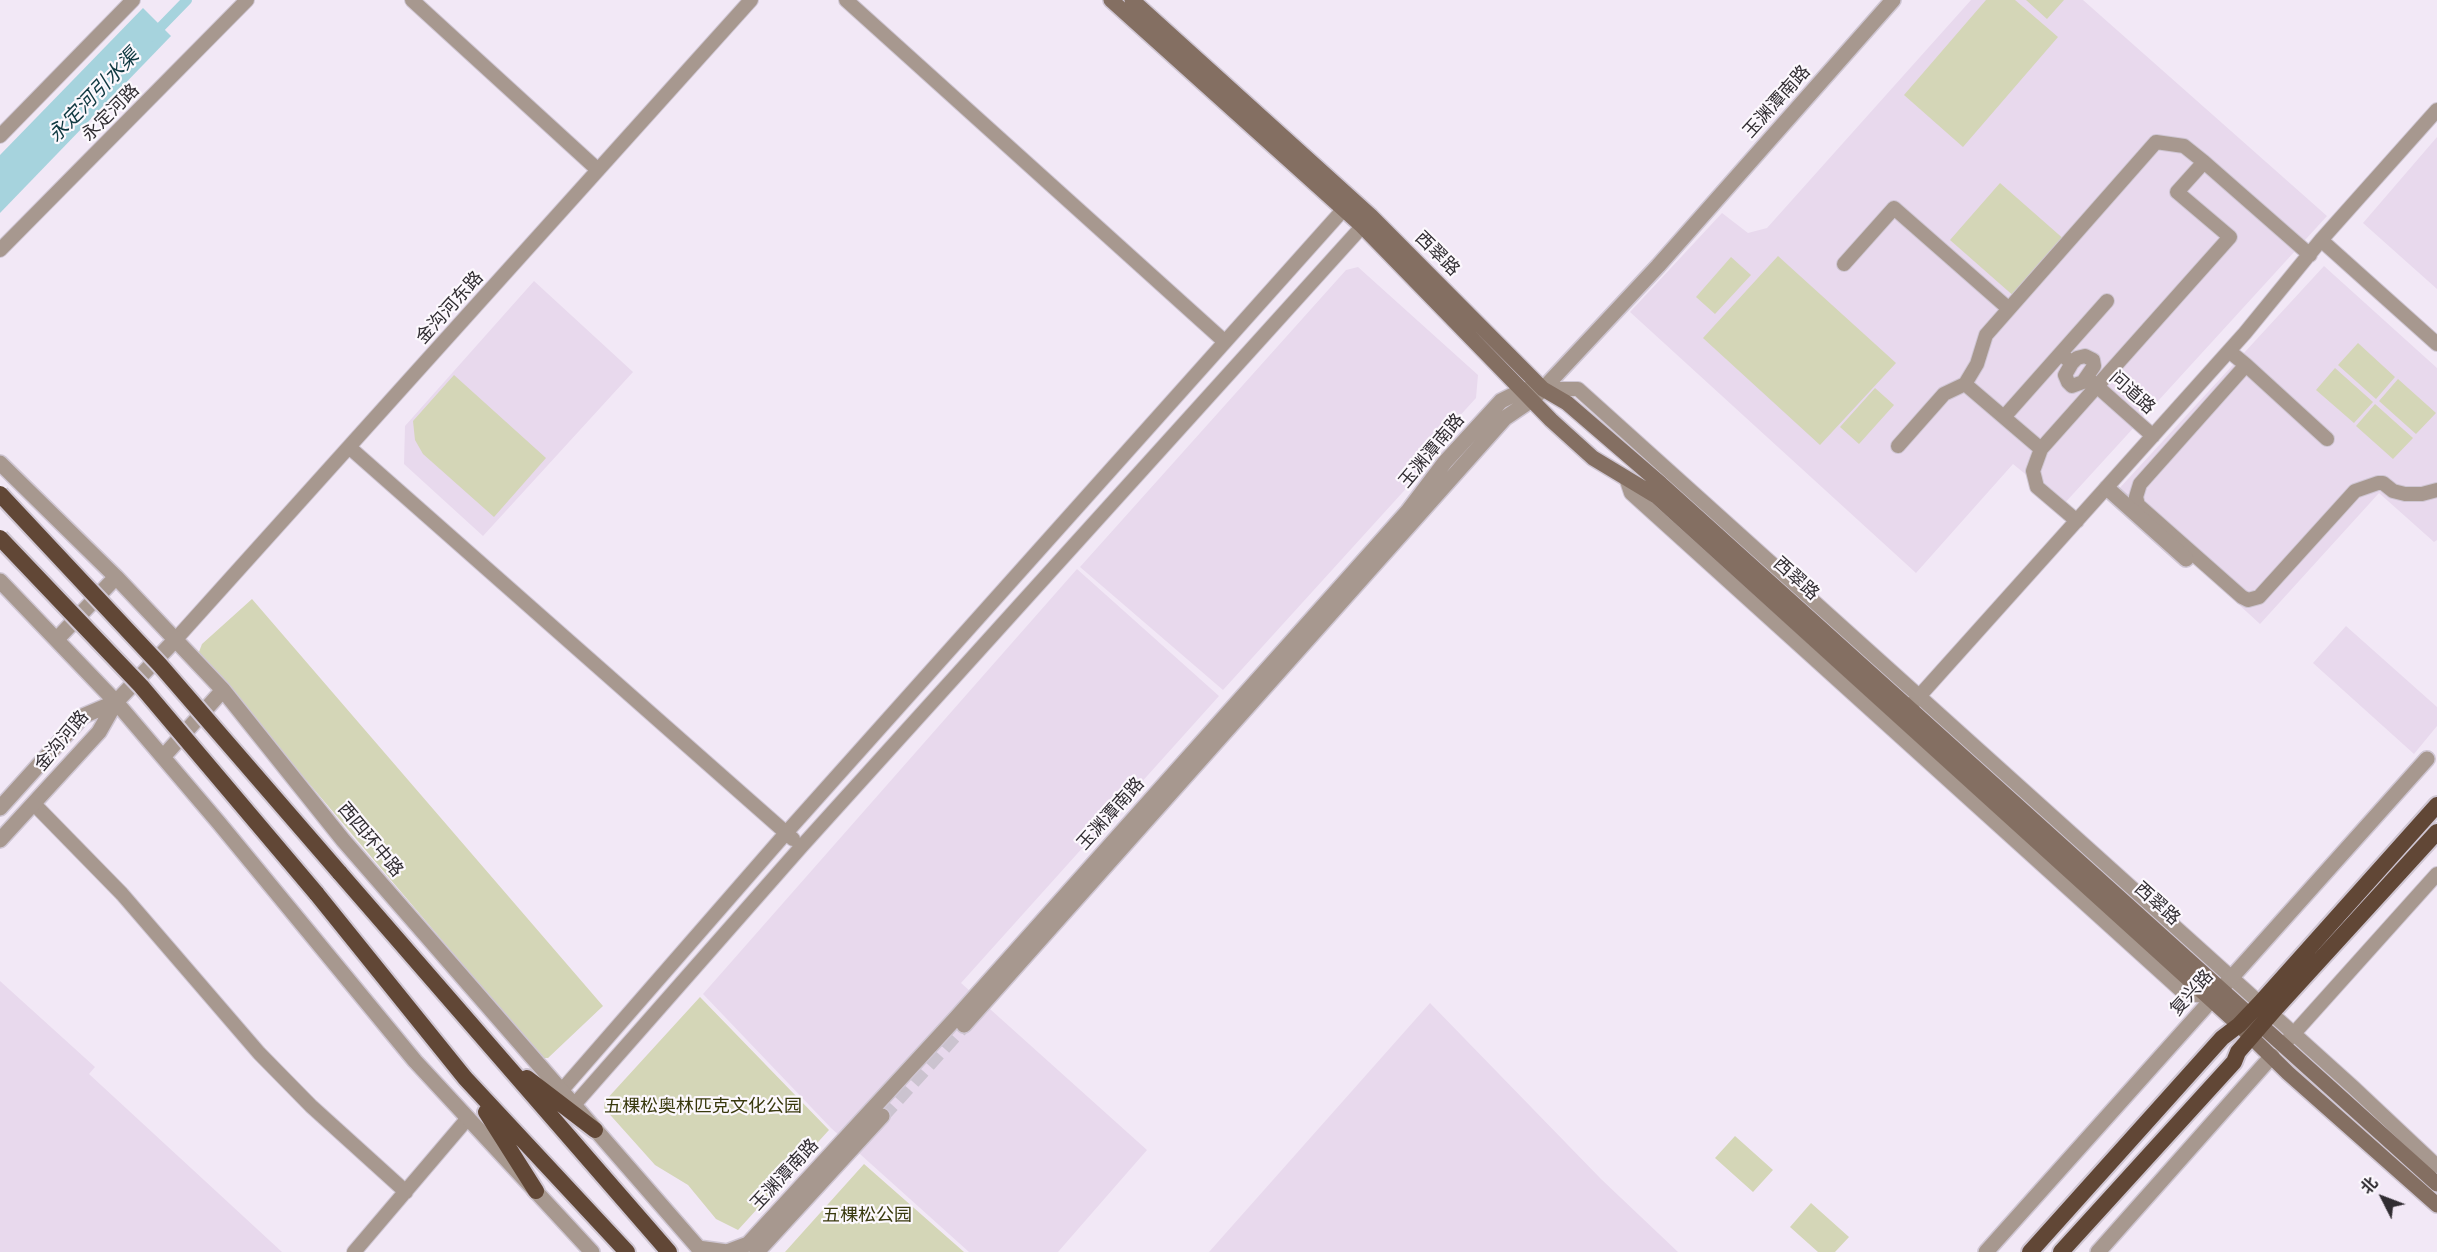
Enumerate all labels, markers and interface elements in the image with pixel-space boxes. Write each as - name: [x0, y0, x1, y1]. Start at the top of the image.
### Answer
- water label: 永定河引水渠: [44, 45, 144, 147]
- street label: 玉渊潭南路: [1739, 61, 1815, 143]
- street label: 永定河路: [78, 80, 144, 146]
- street label: 西翠路: [1410, 227, 1464, 281]
- street label: 金沟河东路: [412, 267, 488, 349]
- street label: 问道路: [2105, 367, 2159, 419]
- street label: 玉渊潭南路: [1395, 410, 1469, 492]
- street label: 西翠路: [1769, 553, 1823, 605]
- street label: 金沟河路: [31, 706, 93, 776]
- street label: 玉渊潭南路: [1073, 773, 1149, 855]
- street label: 西四环中路: [333, 799, 407, 881]
- street label: 西翠路: [2130, 878, 2184, 930]
- street label: 复兴路: [2166, 966, 2218, 1020]
- park label: 五棵松奥林匹克文化公园: [604, 1096, 802, 1118]
- street label: 玉渊潭南路: [746, 1135, 824, 1215]
- north arrow: [2353, 1168, 2413, 1228]
- text: 北: [2357, 1173, 2382, 1198]
- park label: 五棵松公园: [822, 1205, 912, 1227]

